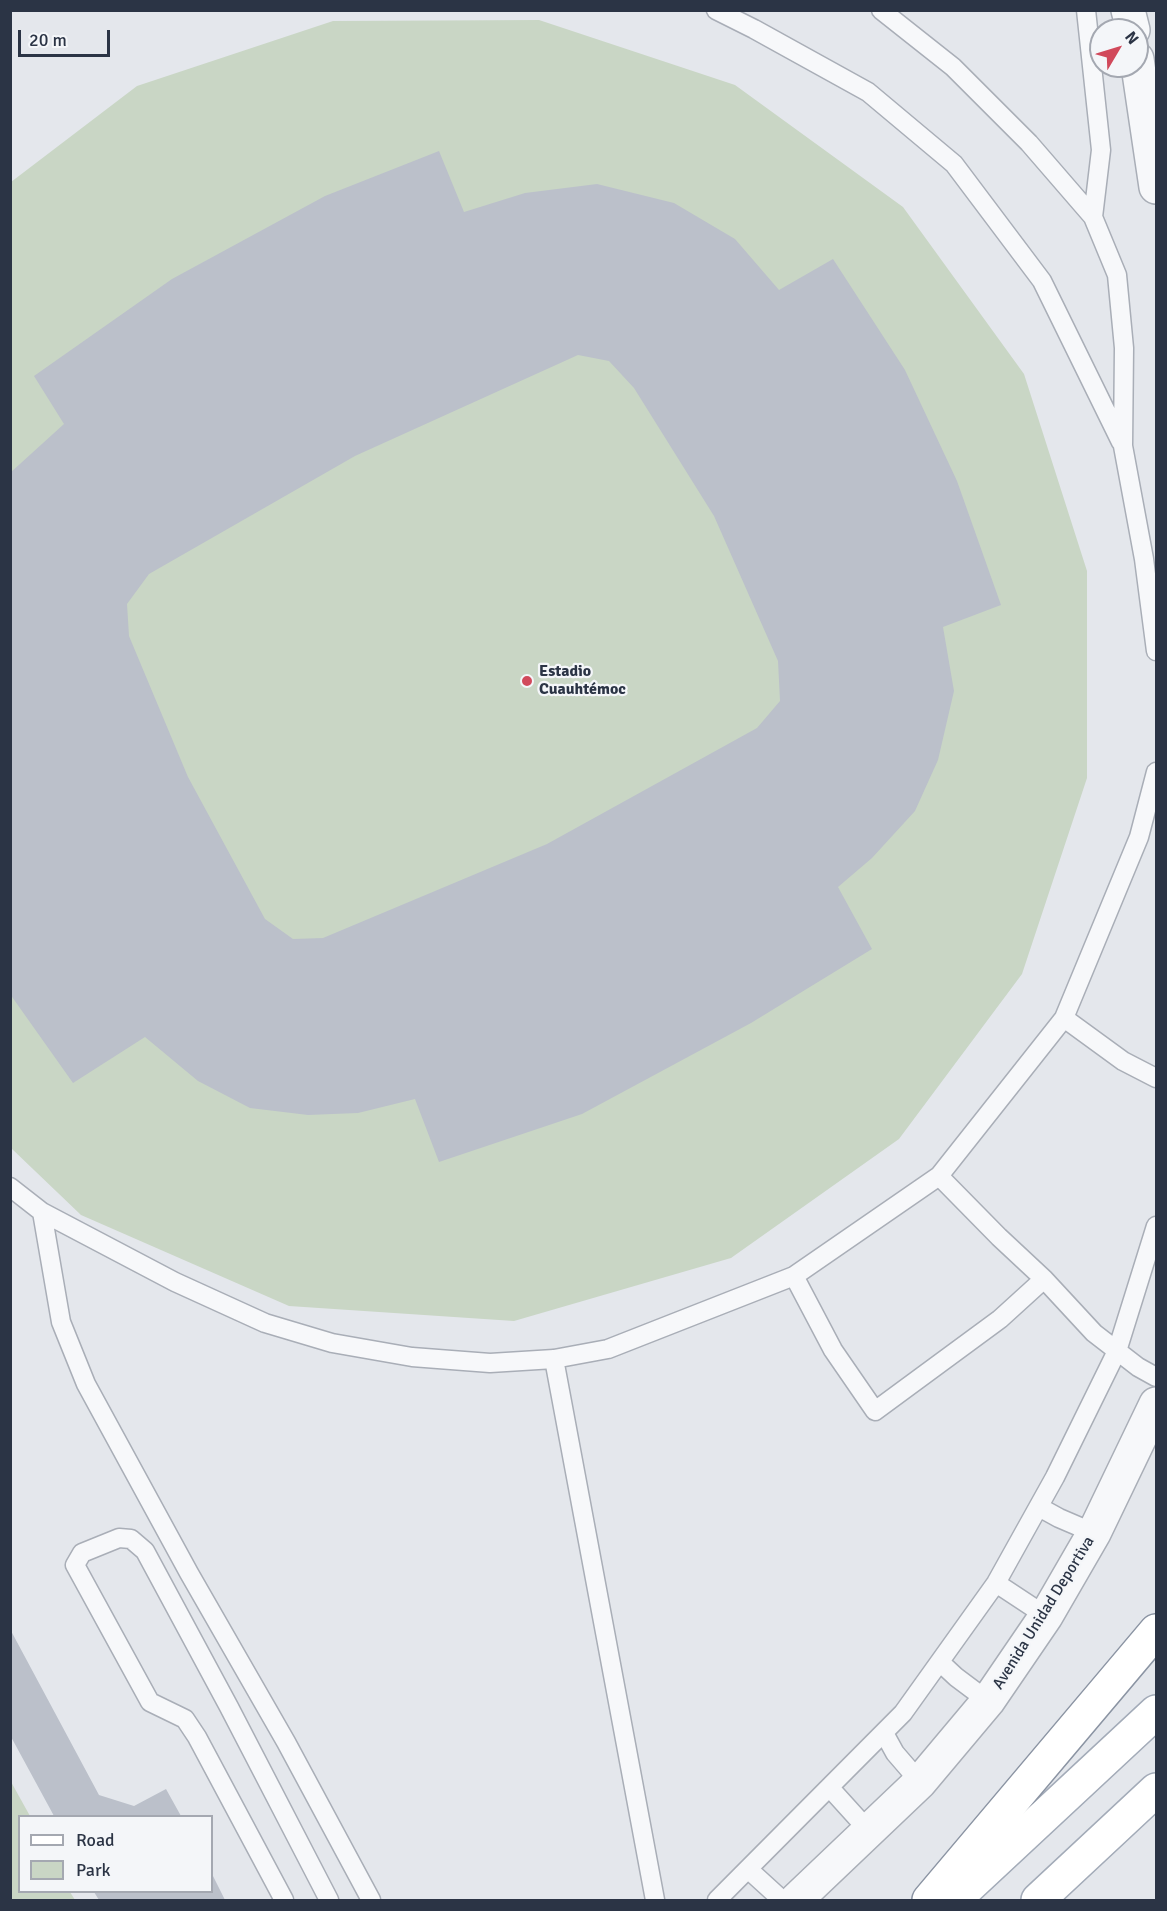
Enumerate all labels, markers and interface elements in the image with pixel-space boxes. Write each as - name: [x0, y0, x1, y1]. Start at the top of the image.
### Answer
- scale bar: [21, 18, 112, 56]
- north arrow: [1089, 18, 1149, 78]
- text: N: [1120, 28, 1143, 49]
- text: 20 m: [29, 29, 67, 51]
- place label: Estadio Cuauhtémoc: [539, 662, 626, 700]
- marker: Estadio Cuauhtémoc: [520, 674, 534, 688]
- street label: Avenida Unidad Deportiva: [989, 1533, 1099, 1693]
- legend: [18, 1815, 213, 1893]
- text: Road: [76, 1829, 115, 1851]
- text: Park: [76, 1859, 111, 1881]

